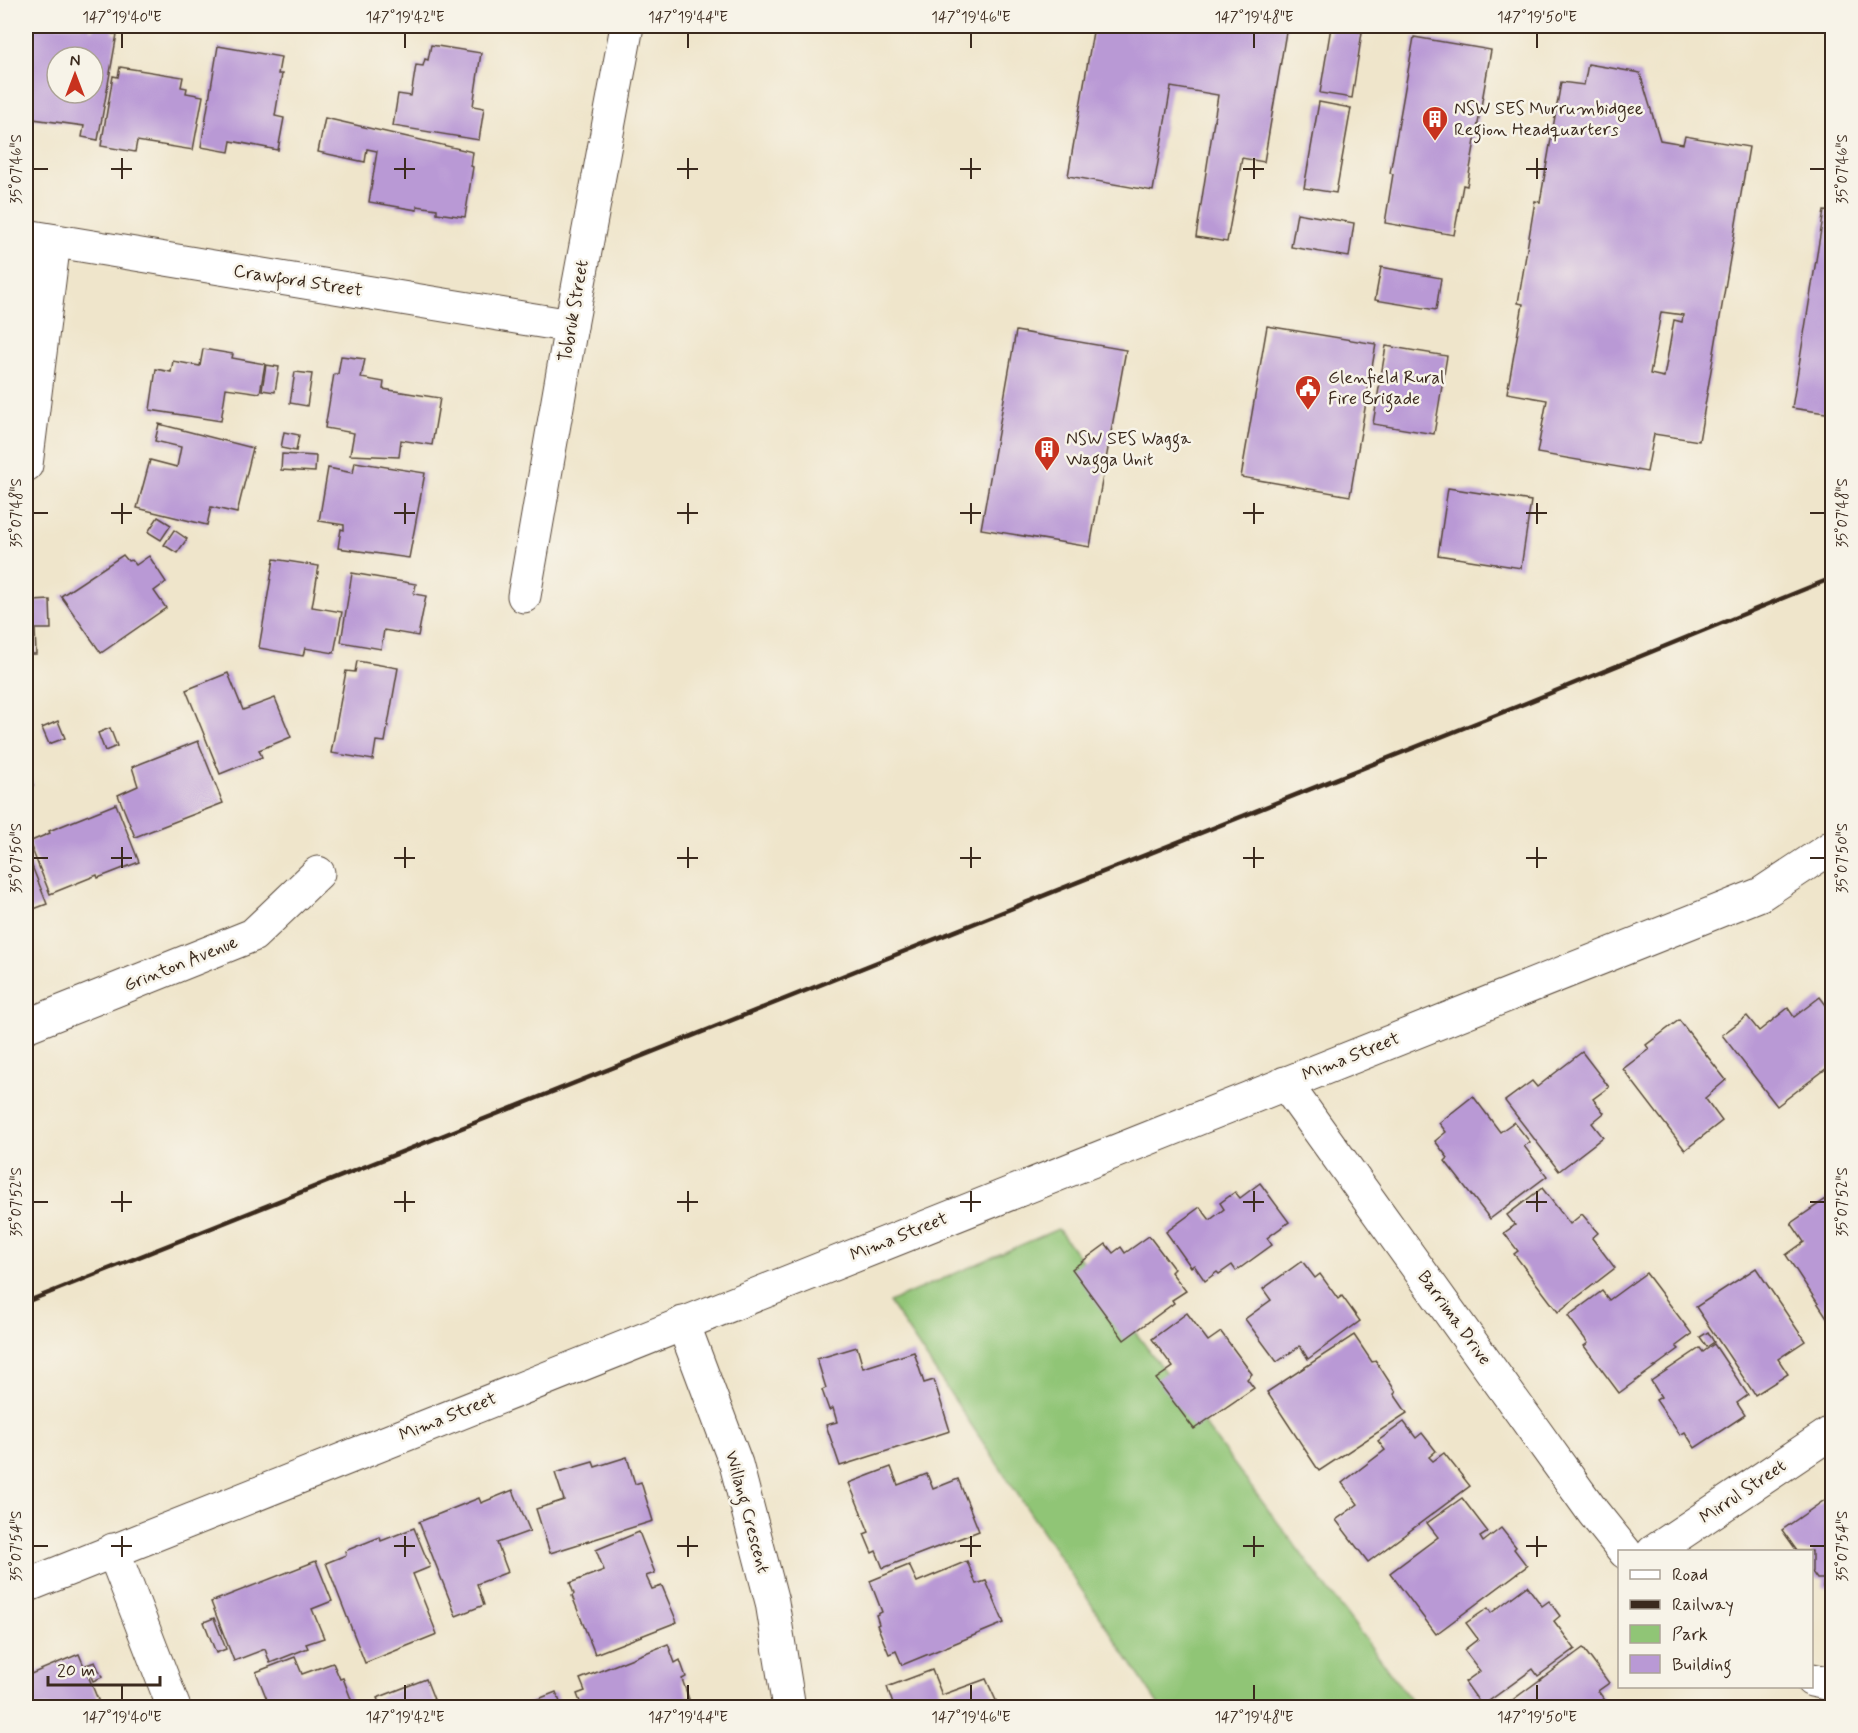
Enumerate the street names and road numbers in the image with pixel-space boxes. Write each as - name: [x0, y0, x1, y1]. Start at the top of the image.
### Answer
- street label: Tobruk Street: [553, 258, 595, 364]
- street label: Crawford Street: [231, 259, 364, 305]
- street label: Grinton Avenue: [120, 930, 242, 998]
- street label: Mima Street: [1299, 1027, 1403, 1087]
- street label: Mima Street: [847, 1207, 951, 1267]
- street label: Barrima Drive: [1412, 1266, 1496, 1370]
- street label: Mima Street: [396, 1387, 500, 1447]
- street label: Willang Crescent: [717, 1448, 775, 1577]
- street label: Mirrul Street: [1695, 1454, 1791, 1530]

